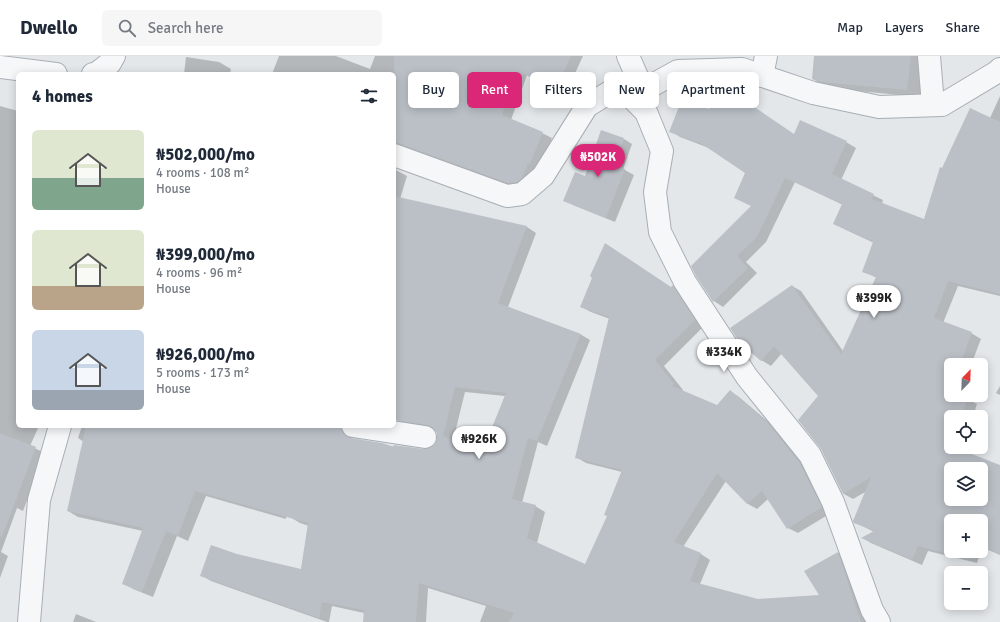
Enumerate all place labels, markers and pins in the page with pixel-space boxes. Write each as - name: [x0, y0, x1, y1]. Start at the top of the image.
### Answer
- pin: ₦502K: [570, 144, 626, 178]
- pin: ₦399K: [846, 285, 902, 319]
- pin: ₦334K: [696, 339, 752, 373]
- pin: ₦926K: [451, 426, 507, 460]

